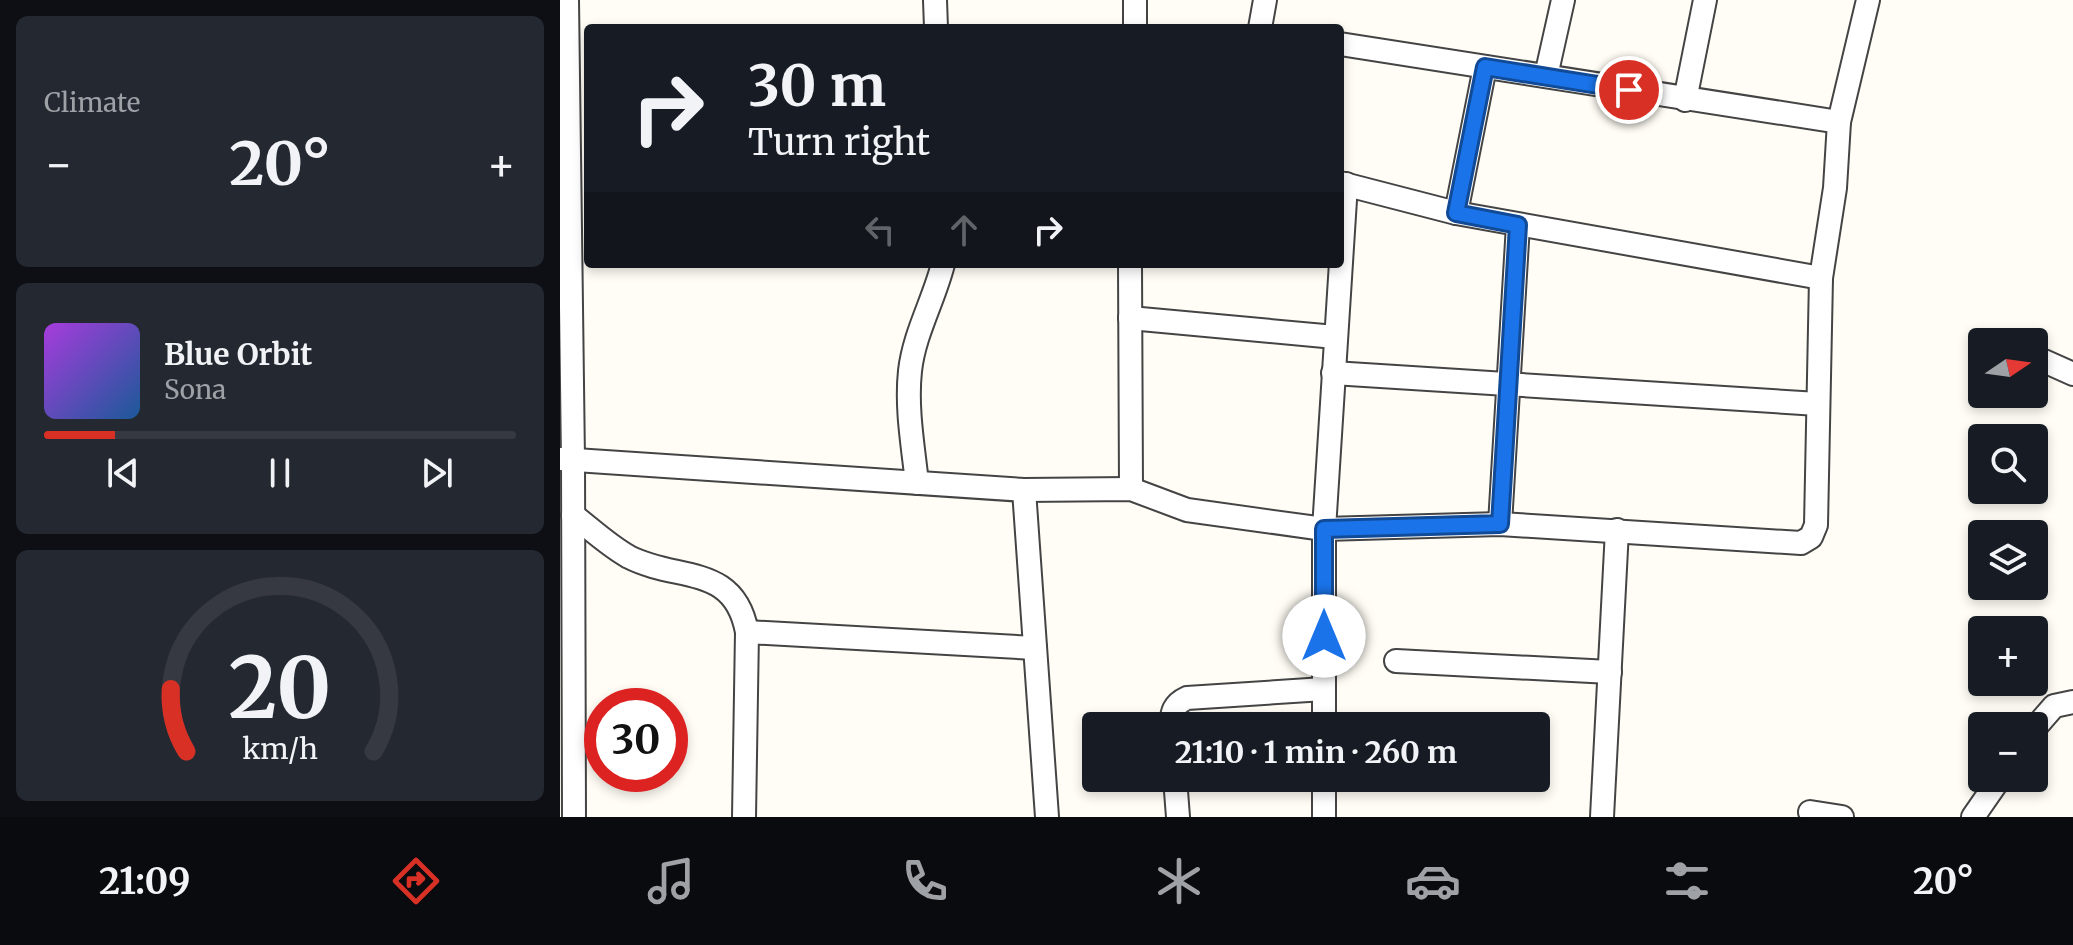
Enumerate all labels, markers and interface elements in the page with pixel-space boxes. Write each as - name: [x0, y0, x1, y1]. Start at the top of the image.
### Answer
- text: 30 m: [748, 51, 886, 121]
- icon: right: [616, 56, 720, 160]
- pin: [1595, 56, 1663, 124]
- icon: arrive: [1607, 68, 1651, 112]
- text: Climate: [44, 86, 140, 119]
- text: Turn right: [748, 120, 930, 165]
- text: 20°: [229, 126, 331, 201]
- text: −: [44, 137, 73, 192]
- text: +: [487, 137, 516, 192]
- icon: left: [858, 208, 902, 252]
- icon: ahead: [942, 208, 986, 252]
- icon: right: [1026, 208, 1070, 252]
- north arrow: [1968, 328, 2048, 408]
- map controls: [1968, 328, 2048, 792]
- text: Blue Orbit: [164, 335, 312, 373]
- text: Sona: [164, 373, 226, 406]
- button: search: [1968, 424, 2048, 504]
- icon: previous: [101, 451, 145, 495]
- icon: pause: [258, 451, 302, 495]
- icon: next: [415, 451, 459, 495]
- button: layers: [1968, 520, 2048, 600]
- position arrow: [1282, 594, 1366, 678]
- button: +: [1968, 616, 2048, 696]
- text: 20: [229, 635, 331, 740]
- speed limit sign: 30: [584, 688, 688, 792]
- button: −: [1968, 712, 2048, 792]
- text: km/h: [242, 731, 318, 767]
- text: 21:10 · 1 min · 260 m: [1175, 733, 1457, 771]
- icon: directions: [388, 853, 444, 909]
- icon: music: [643, 853, 699, 909]
- icon: phone: [897, 853, 953, 909]
- icon: climate: [1151, 853, 1207, 909]
- icon: car: [1405, 853, 1461, 909]
- icon: filters: [1659, 853, 1715, 909]
- text: 21:09: [99, 859, 190, 904]
- text: 20°: [1913, 859, 1974, 904]

